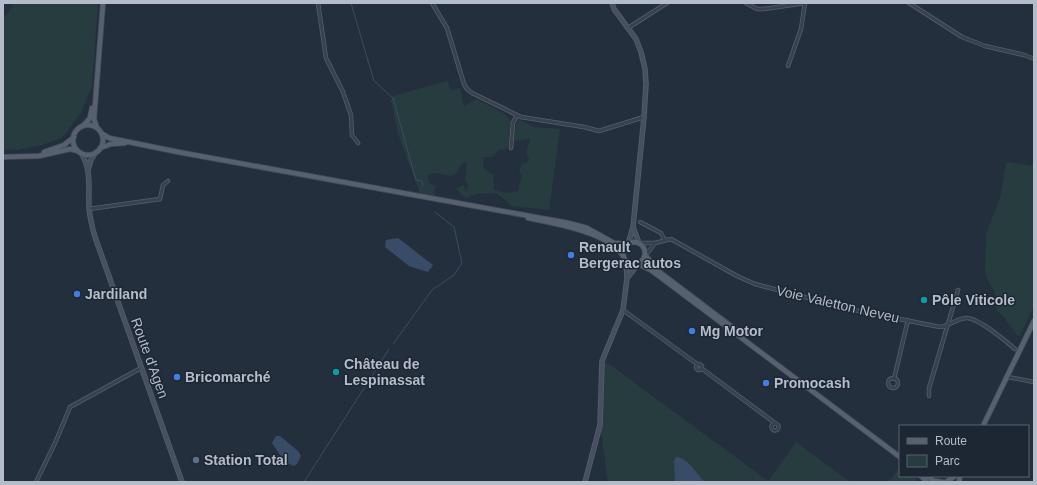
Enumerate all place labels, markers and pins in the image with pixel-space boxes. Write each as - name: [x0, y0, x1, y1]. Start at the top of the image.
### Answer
- place label: Renault Bergerac autos: [579, 239, 681, 271]
- marker: Renault Bergerac autos: [566, 250, 576, 260]
- place label: Jardiland: [85, 286, 147, 302]
- marker: Jardiland: [72, 289, 82, 299]
- place label: Pôle Viticole: [932, 292, 1015, 308]
- marker: Pôle Viticole: [919, 295, 929, 305]
- place label: Mg Motor: [700, 323, 764, 339]
- marker: Mg Motor: [687, 326, 697, 336]
- place label: Château de Lespinassat: [344, 356, 425, 388]
- marker: Château de Lespinassat: [331, 367, 341, 377]
- place label: Bricomarché: [185, 369, 271, 385]
- marker: Bricomarché: [172, 372, 182, 382]
- place label: Promocash: [774, 375, 850, 391]
- marker: Promocash: [761, 378, 771, 388]
- place label: Station Total: [204, 452, 288, 468]
- marker: Station Total: [191, 455, 201, 465]

